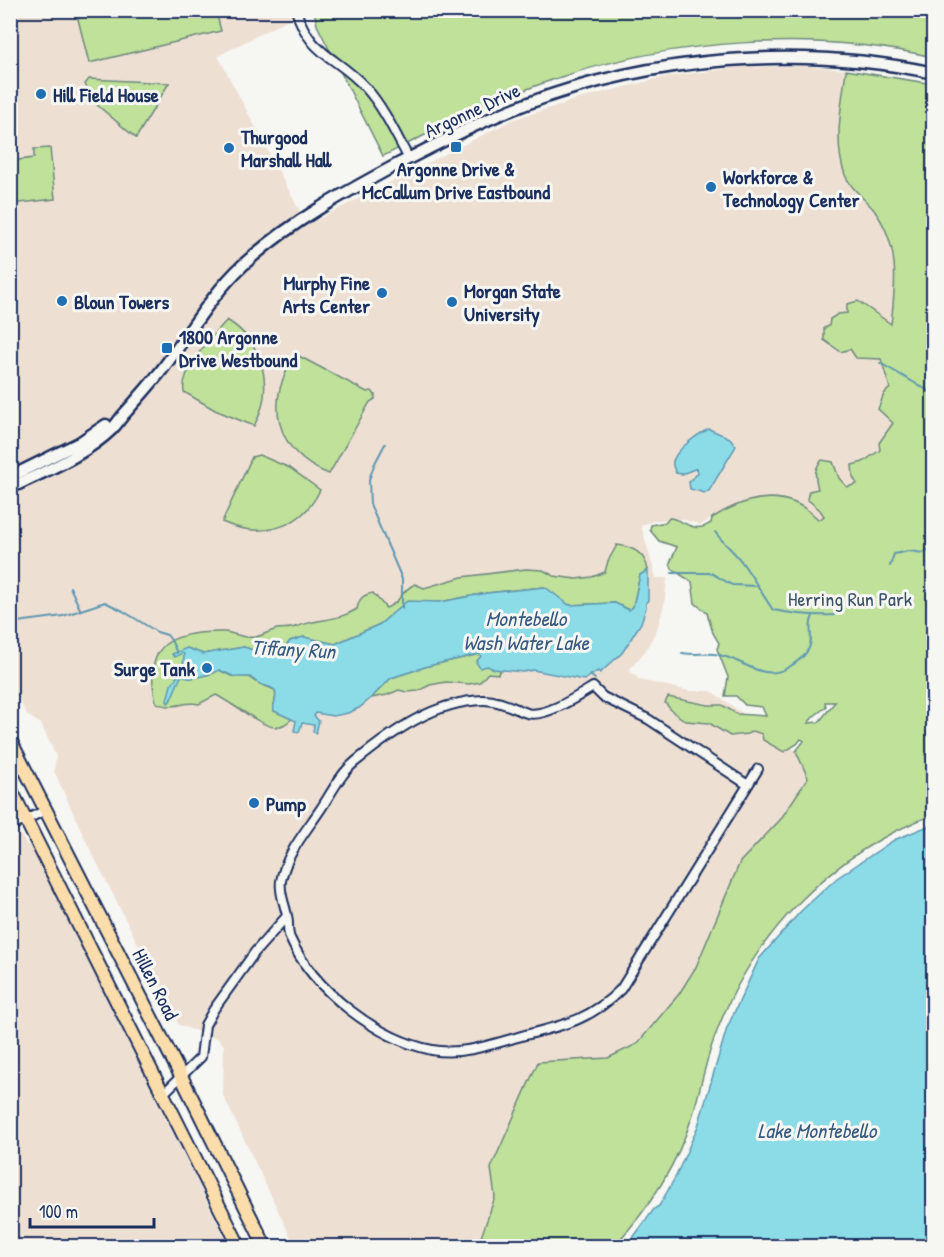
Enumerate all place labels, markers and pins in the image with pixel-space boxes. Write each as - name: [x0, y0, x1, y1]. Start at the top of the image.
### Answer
- place label: Hill Field House: [53, 81, 159, 108]
- marker: Hill Field House: [34, 87, 48, 101]
- place label: Thurgood Marshall Hall: [240, 123, 333, 173]
- marker: Argonne Drive & McCallum Drive Eastbound: [449, 140, 463, 154]
- marker: Thurgood Marshall Hall: [222, 141, 236, 155]
- place label: Argonne Drive & McCallum Drive Eastbound: [362, 155, 550, 205]
- place label: Workforce & Technology Center: [722, 163, 860, 214]
- marker: Workforce & Technology Center: [704, 180, 718, 194]
- place label: Murphy Fine Arts Center: [283, 269, 370, 319]
- place label: Morgan State University: [464, 277, 561, 328]
- marker: Murphy Fine Arts Center: [375, 286, 389, 300]
- place label: Bloun Towers: [74, 288, 169, 315]
- marker: Bloun Towers: [55, 294, 69, 308]
- marker: Morgan State University: [445, 295, 459, 309]
- place label: 1800 Argonne Drive Westbound: [179, 323, 297, 373]
- marker: 1800 Argonne Drive Westbound: [160, 341, 174, 355]
- place label: Surge Tank: [114, 655, 196, 683]
- marker: Surge Tank: [200, 661, 214, 675]
- place label: Pump: [266, 790, 306, 818]
- marker: Pump: [247, 796, 261, 810]

